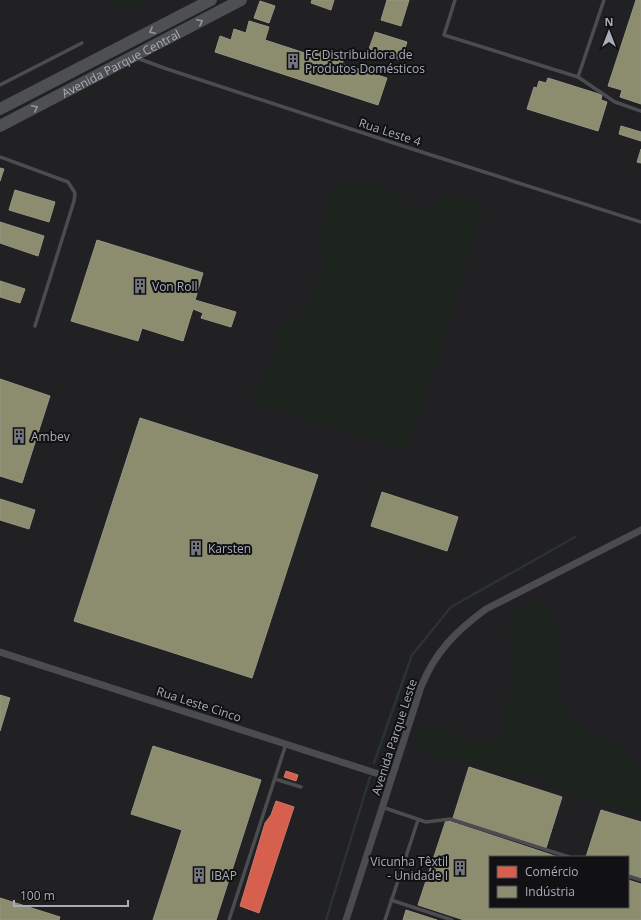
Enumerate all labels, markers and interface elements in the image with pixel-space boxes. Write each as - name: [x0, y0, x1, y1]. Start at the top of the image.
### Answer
- north arrow: [589, 12, 629, 52]
- text: N: [605, 14, 613, 29]
- one-way arrow: [195, 19, 203, 27]
- street label: Avenida Parque Central: [58, 25, 183, 101]
- one-way arrow: [149, 26, 156, 33]
- place label: FC Distribuidora de Produtos Domésticos: [305, 46, 425, 77]
- building icon: FC Distribuidora de Produtos Domésticos: [284, 52, 302, 70]
- one-way arrow: [30, 105, 38, 113]
- street label: Rua Leste 4: [357, 114, 423, 150]
- building icon: Von Roll: [131, 277, 149, 295]
- place label: Von Roll: [152, 278, 198, 295]
- building icon: Ambev: [10, 427, 28, 445]
- place label: Ambev: [31, 428, 70, 445]
- building icon: Karsten: [187, 539, 205, 557]
- place label: Karsten: [208, 540, 251, 557]
- street label: Avenida Parque Leste: [367, 677, 421, 797]
- street label: Rua Leste Cinco: [154, 682, 244, 726]
- place label: Vicunha Têxtil - Unidade I: [370, 853, 448, 884]
- legend: [489, 856, 629, 908]
- building icon: Vicunha Têxtil - Unidade I: [451, 859, 469, 877]
- text: Comércio: [525, 863, 579, 880]
- building icon: IBAP: [190, 866, 208, 884]
- place label: IBAP: [211, 867, 237, 884]
- scale bar: [14, 882, 128, 908]
- text: Indústria: [525, 883, 575, 900]
- text: 100 m: [20, 887, 55, 904]

